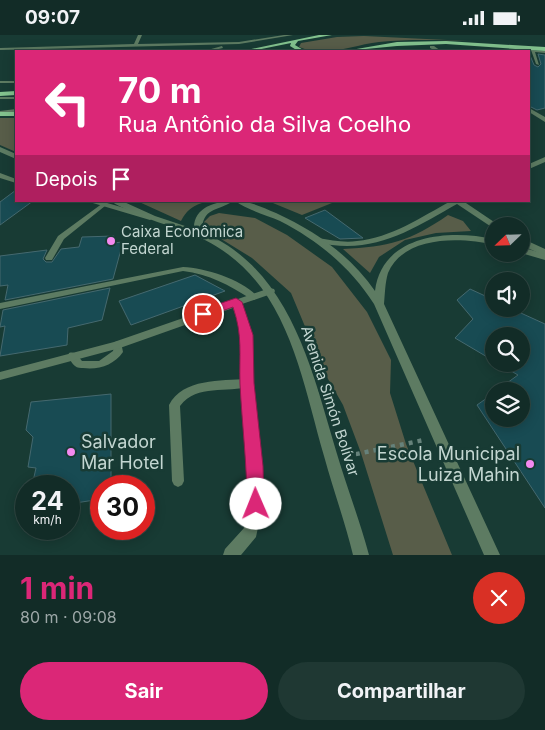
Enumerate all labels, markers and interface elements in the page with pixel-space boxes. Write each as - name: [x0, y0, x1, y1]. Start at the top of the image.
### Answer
- text: 09:07: [25, 6, 80, 29]
- text: 70 m: [118, 69, 202, 111]
- icon: left: [35, 70, 100, 135]
- text: Rua Antônio da Silva Coelho: [118, 111, 411, 137]
- icon: arrive: [107, 165, 135, 193]
- text: Depois: [35, 168, 97, 191]
- north arrow: [485, 217, 530, 263]
- map controls: [485, 217, 530, 427]
- place label: Caixa Econômica Federal: [121, 222, 243, 258]
- marker: Caixa Econômica Federal: [105, 235, 117, 247]
- button: sound: [485, 272, 530, 317]
- pin: [182, 293, 224, 335]
- icon: arrive: [189, 300, 217, 328]
- street label: Avenida Simón Bolívar: [297, 323, 364, 479]
- button: search: [485, 327, 530, 372]
- button: layers: [485, 382, 530, 427]
- place label: Salvador Mar Hotel: [81, 431, 164, 473]
- place label: Escola Municipal Luiza Mahin: [377, 443, 520, 485]
- marker: Salvador Mar Hotel: [65, 446, 77, 458]
- marker: Escola Municipal Luiza Mahin: [524, 458, 536, 470]
- speed limit sign: 30: [90, 475, 155, 540]
- position arrow: [229, 477, 281, 529]
- text: 24: [31, 486, 64, 516]
- text: km/h: [33, 512, 62, 527]
- text: 1 min: [20, 570, 94, 606]
- button: close: [473, 572, 525, 624]
- text: 80 m · 09:08: [20, 607, 117, 627]
- button: Sair: [20, 662, 268, 720]
- button: Compartilhar: [278, 662, 525, 720]

